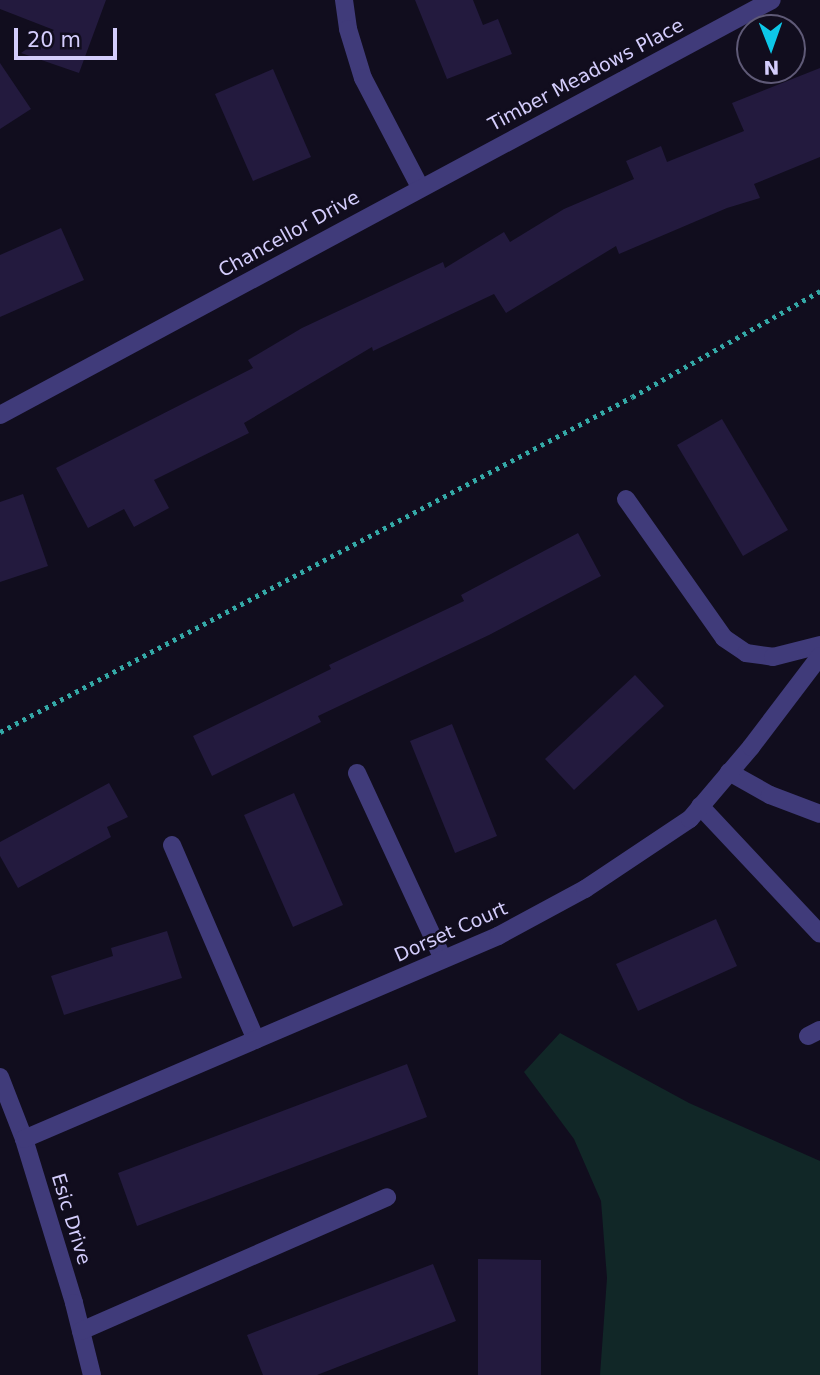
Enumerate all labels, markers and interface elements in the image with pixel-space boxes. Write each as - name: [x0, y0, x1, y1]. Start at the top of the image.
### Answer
- scale bar: [18, 14, 121, 58]
- street label: Timber Meadows Place: [484, 14, 688, 136]
- north arrow: [736, 14, 806, 84]
- text: 20 m: [27, 28, 81, 52]
- text: N: [763, 57, 779, 79]
- street label: Chancellor Drive: [214, 186, 364, 282]
- street label: Dorset Court: [391, 897, 511, 967]
- street label: Esic Drive: [46, 1171, 96, 1267]

